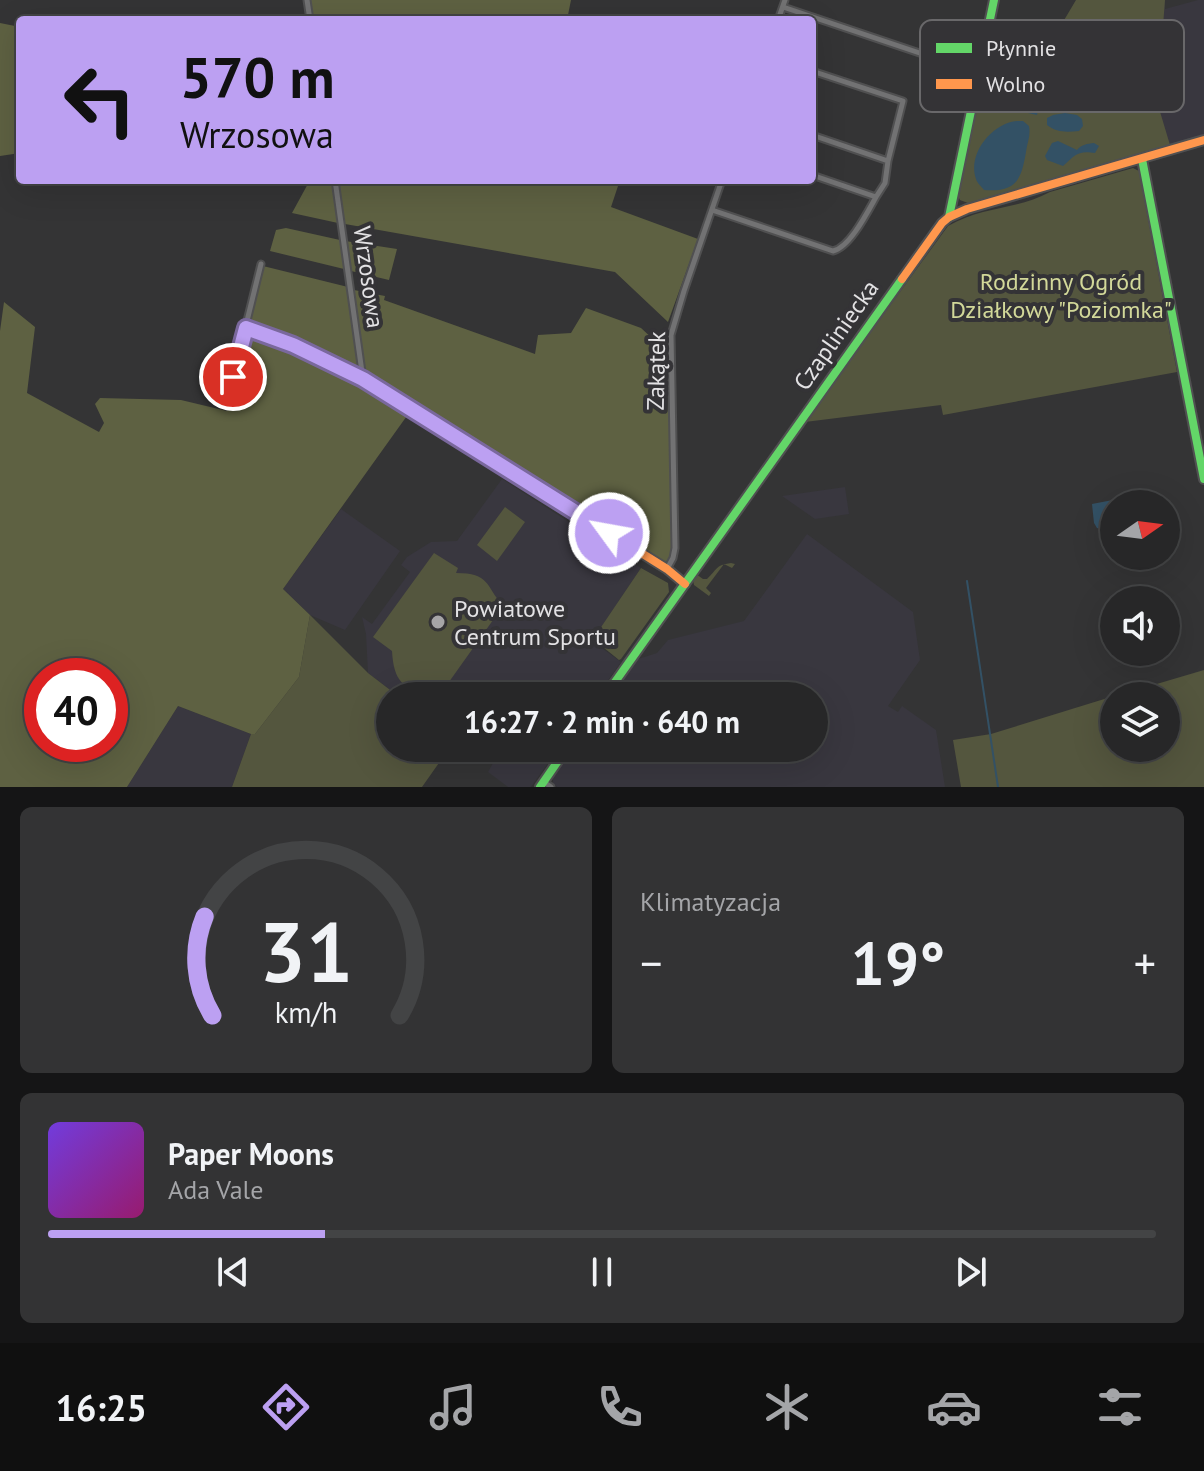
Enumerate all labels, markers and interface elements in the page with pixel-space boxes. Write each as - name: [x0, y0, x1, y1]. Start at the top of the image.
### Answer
- legend: [920, 20, 1184, 112]
- text: Płynnie: [986, 34, 1056, 62]
- text: 570 m: [180, 41, 335, 113]
- icon: left: [48, 48, 152, 152]
- text: Wolno: [986, 70, 1045, 98]
- text: Wrzosowa: [180, 111, 334, 158]
- street label: Wrzosowa: [347, 224, 391, 330]
- park label: Rodzinny Ogród Działkowy "Poziomka": [950, 266, 1172, 325]
- street label: Czapliniecka: [787, 274, 885, 396]
- street label: Zakątek: [640, 331, 672, 411]
- pin: [199, 343, 267, 411]
- icon: arrive: [211, 355, 255, 399]
- north arrow: [1100, 490, 1180, 570]
- map controls: [1100, 490, 1180, 762]
- position arrow: [567, 491, 651, 575]
- button: sound: [1100, 586, 1180, 666]
- place label: Powiatowe Centrum Sportu: [454, 593, 616, 652]
- marker: Powiatowe Centrum Sportu: [429, 613, 447, 631]
- speed limit sign: 40: [24, 658, 128, 762]
- button: layers: [1100, 682, 1180, 762]
- text: 16:27 · 2 min · 640 m: [464, 702, 740, 741]
- text: Klimatyzacja: [640, 885, 781, 918]
- text: 31: [259, 897, 353, 1005]
- text: 19°: [851, 924, 945, 1002]
- text: −: [640, 934, 662, 991]
- text: +: [1134, 934, 1156, 991]
- text: km/h: [275, 994, 337, 1031]
- text: Paper Moons: [168, 1134, 334, 1173]
- text: Ada Vale: [168, 1173, 263, 1206]
- icon: previous: [211, 1250, 255, 1294]
- icon: pause: [580, 1250, 624, 1294]
- icon: next: [949, 1250, 993, 1294]
- icon: directions: [258, 1379, 314, 1435]
- icon: music: [425, 1379, 481, 1435]
- icon: phone: [592, 1379, 648, 1435]
- icon: climate: [759, 1379, 815, 1435]
- icon: car: [926, 1379, 982, 1435]
- icon: filters: [1092, 1379, 1148, 1435]
- text: 16:25: [55, 1384, 147, 1431]

